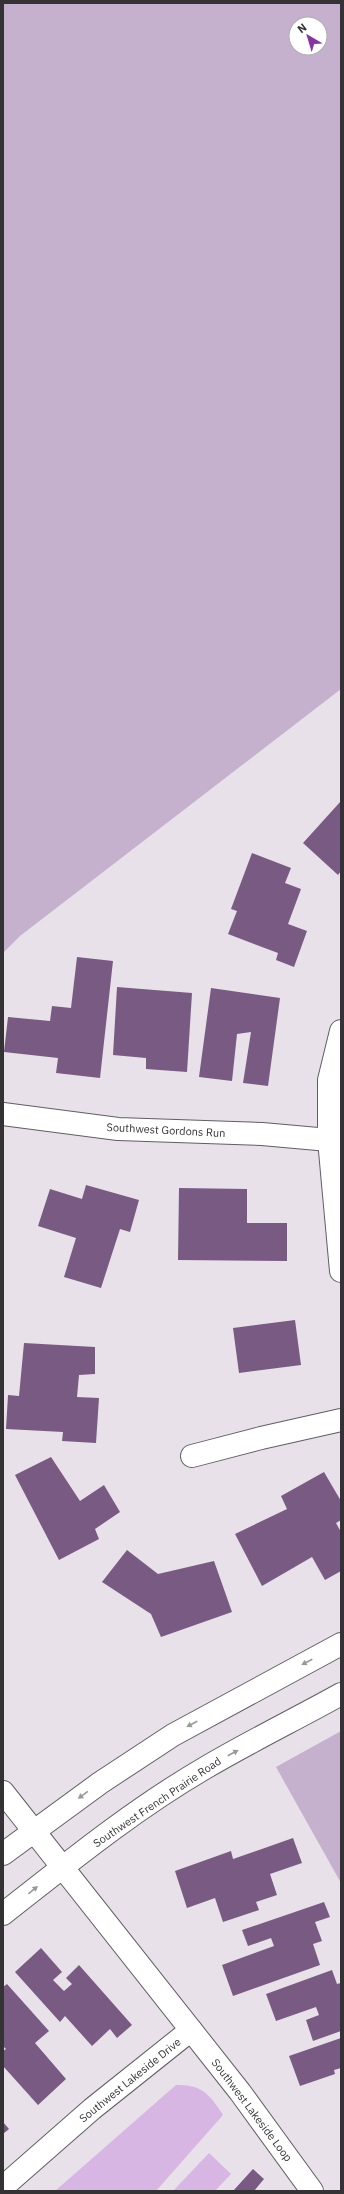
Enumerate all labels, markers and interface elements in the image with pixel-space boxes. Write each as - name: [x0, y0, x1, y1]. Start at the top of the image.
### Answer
- north arrow: [288, 16, 328, 56]
- text: N: [294, 20, 309, 36]
- street label: Southwest Gordons Run: [106, 1120, 226, 1140]
- one-way arrow: [301, 1659, 313, 1666]
- one-way arrow: [187, 1721, 198, 1728]
- one-way arrow: [227, 1749, 238, 1756]
- street label: Southwest French Prairie Road: [90, 1754, 224, 1850]
- one-way arrow: [78, 1791, 89, 1799]
- one-way arrow: [28, 1885, 39, 1894]
- street label: Southwest Lakeside Drive: [76, 2035, 184, 2125]
- street label: Southwest Lakeside Loop: [209, 2056, 295, 2164]

